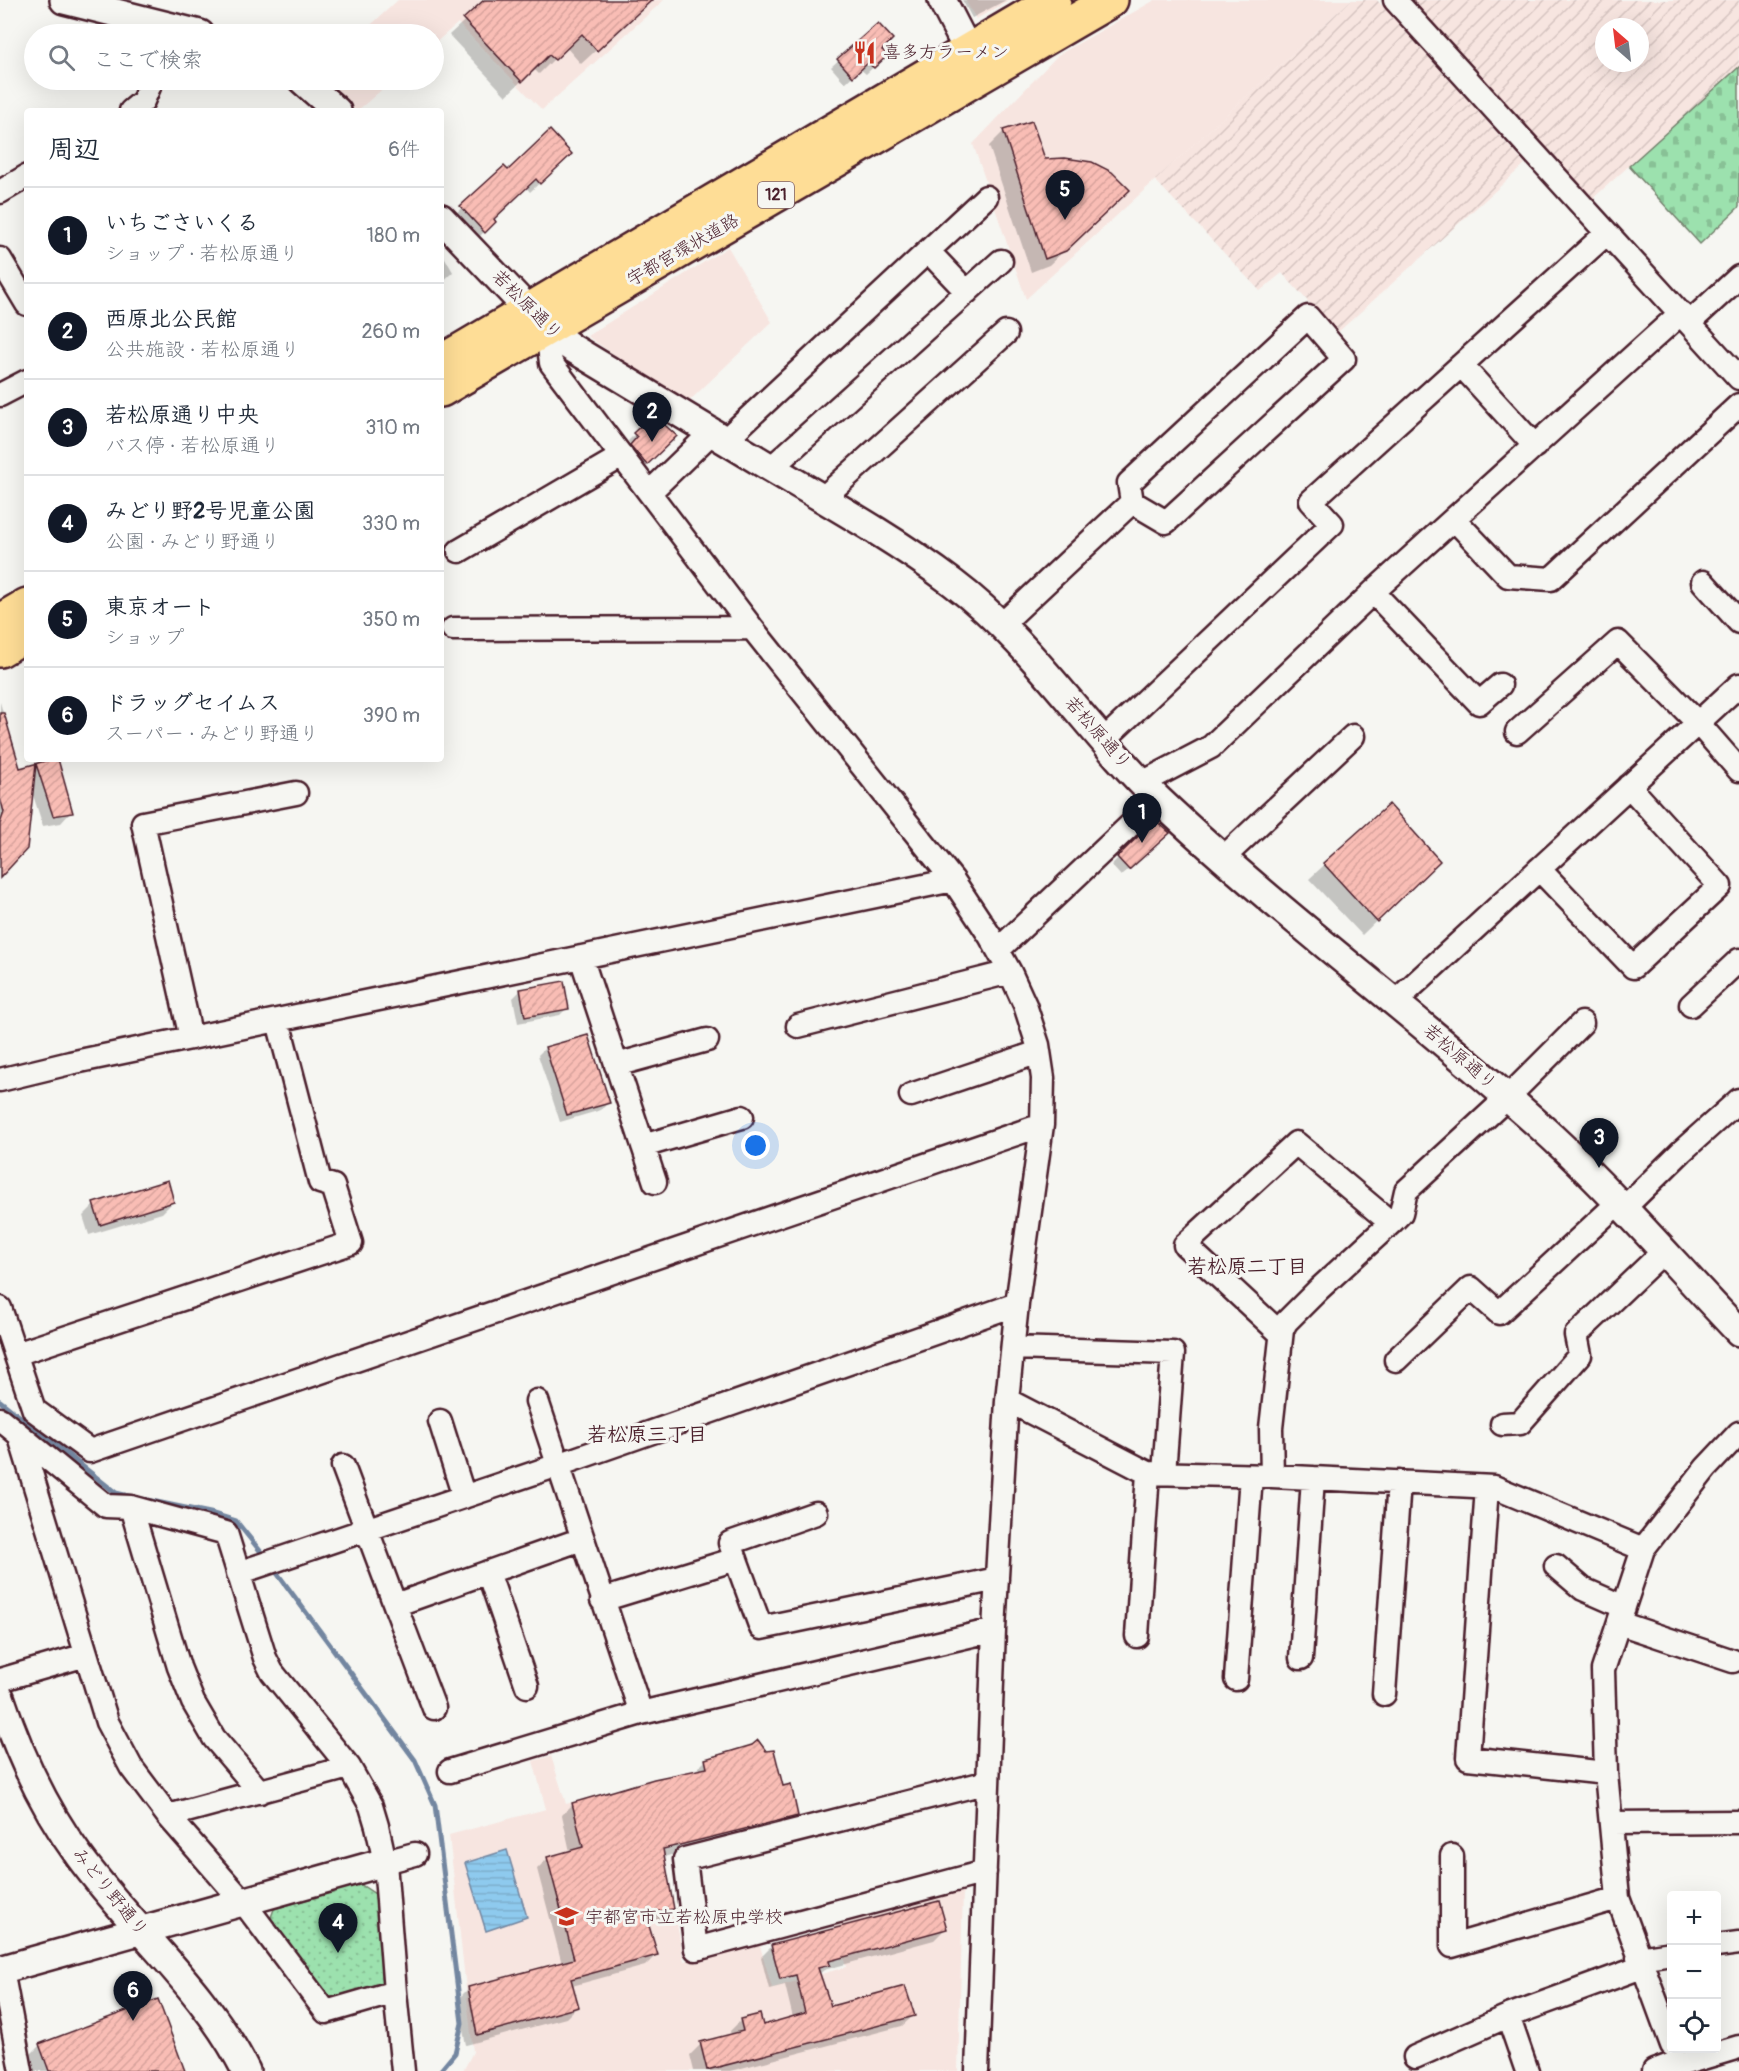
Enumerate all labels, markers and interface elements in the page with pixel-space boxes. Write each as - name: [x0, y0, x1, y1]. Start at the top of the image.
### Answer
- north arrow: [1595, 18, 1649, 72]
- search box: [24, 24, 444, 90]
- restaurant icon: 喜多方ラーメン: [852, 39, 878, 65]
- icon: search: [45, 41, 78, 74]
- place label: 喜多方ラーメン: [883, 41, 1009, 64]
- text: ここで検索: [93, 46, 203, 74]
- text: 周辺: [48, 134, 100, 166]
- text: 6件: [388, 137, 420, 162]
- pin: 5: [1046, 170, 1084, 220]
- road number: 121: [758, 182, 794, 208]
- text: いちごさいくる: [105, 209, 259, 237]
- street label: 宇都宮環状道路: [623, 209, 743, 291]
- text: 1: [64, 223, 71, 248]
- text: 180 m: [366, 223, 420, 248]
- text: ショップ · 若松原通り: [105, 241, 299, 266]
- street label: 若松原通り: [487, 265, 567, 345]
- text: 西原北公民館: [105, 305, 237, 333]
- text: 2: [62, 319, 73, 344]
- text: 260 m: [361, 319, 420, 344]
- text: 公共施設 · 若松原通り: [105, 337, 300, 362]
- pin: 2: [632, 392, 672, 442]
- text: 若松原通り中央: [105, 401, 259, 429]
- text: 3: [62, 415, 73, 440]
- text: 310 m: [365, 415, 420, 440]
- text: バス停 · 若松原通り: [105, 433, 280, 458]
- text: みどり野2号児童公園: [105, 497, 315, 525]
- text: 4: [62, 511, 73, 536]
- text: 330 m: [362, 511, 420, 536]
- text: 公園 · みどり野通り: [105, 529, 280, 554]
- text: 東京オート: [105, 593, 215, 621]
- text: 5: [62, 607, 73, 632]
- text: 350 m: [362, 607, 420, 632]
- text: ショップ: [105, 625, 184, 650]
- text: ドラッグセイムス: [105, 689, 280, 717]
- street label: 若松原通り: [1060, 691, 1136, 775]
- text: 6: [62, 703, 73, 728]
- text: 390 m: [363, 703, 420, 728]
- text: スーパー · みどり野通り: [105, 721, 319, 746]
- pin: 1: [1122, 794, 1162, 843]
- street label: 若松原通り: [1418, 1019, 1502, 1095]
- pin: 3: [1580, 1118, 1618, 1168]
- your location: [741, 1131, 770, 1160]
- district label: 若松原二丁目: [1187, 1254, 1307, 1279]
- district label: 若松原三丁目: [587, 1422, 707, 1447]
- street label: みどり野通り: [67, 1843, 153, 1941]
- map controls: [1667, 1891, 1721, 2053]
- button: +: [1667, 1891, 1721, 1945]
- pin: 4: [318, 1904, 358, 1953]
- school or university icon: 宇都宮市立若松原中学校: [554, 1904, 580, 1930]
- place label: 宇都宮市立若松原中学校: [585, 1906, 783, 1929]
- button: −: [1667, 1945, 1721, 1999]
- pin: 6: [114, 1972, 152, 2021]
- button: locate: [1667, 1999, 1721, 2053]

